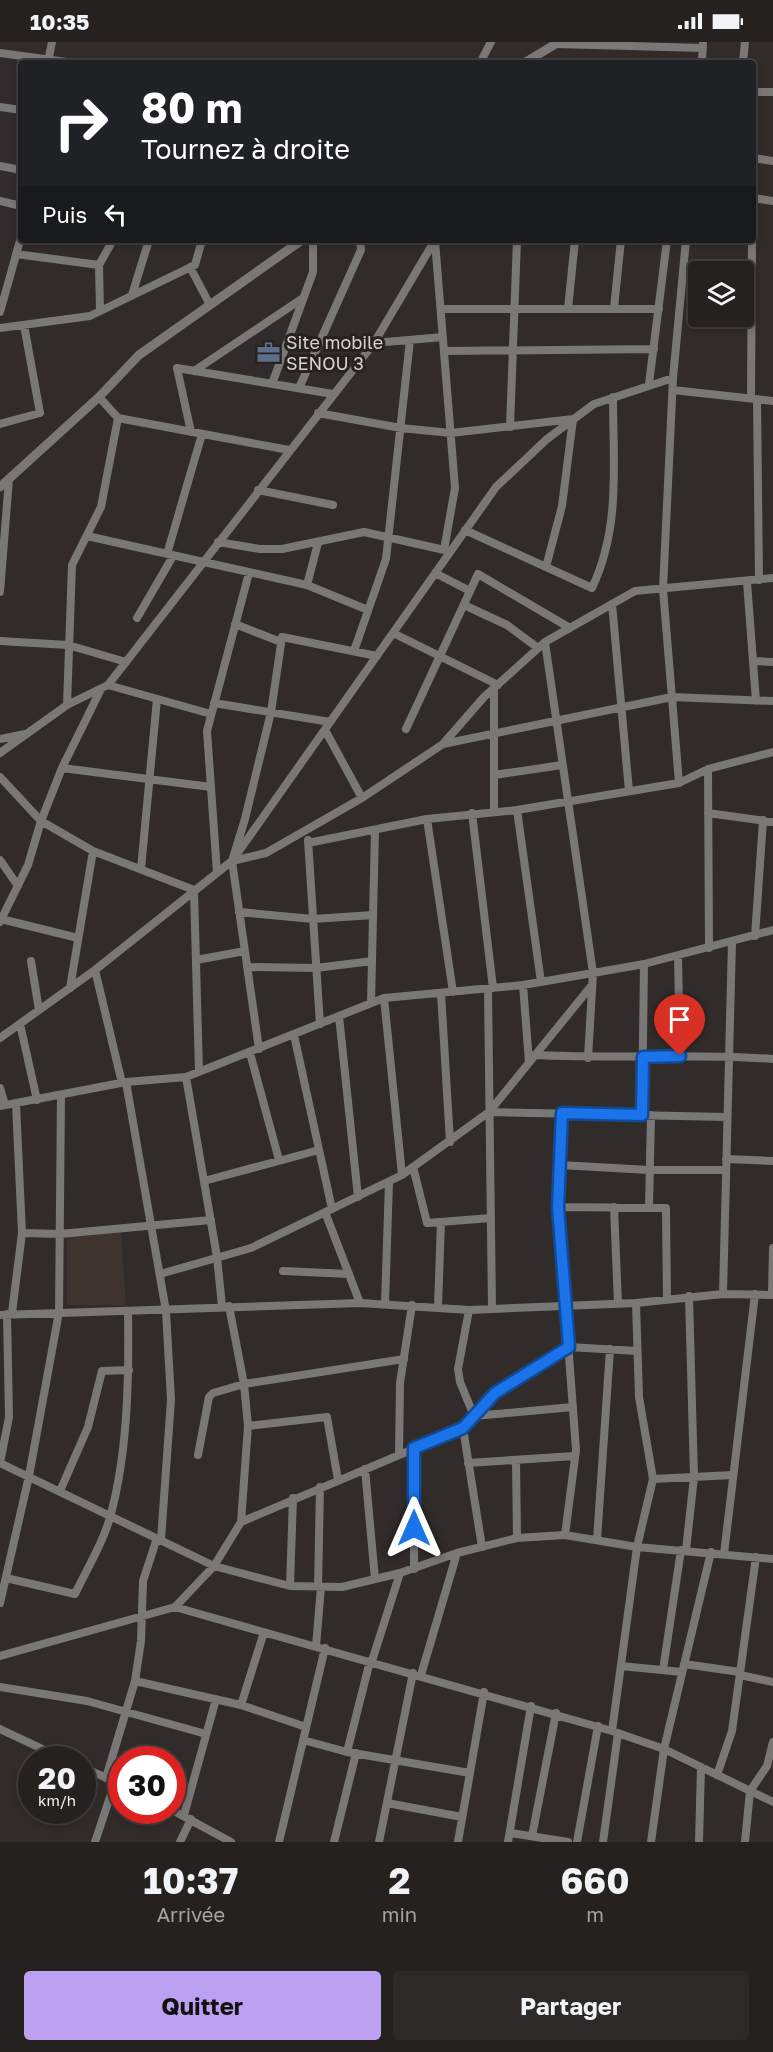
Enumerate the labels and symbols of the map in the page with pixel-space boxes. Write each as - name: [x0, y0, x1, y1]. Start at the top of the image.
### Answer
- place label: Site mobile SENOU 3: [286, 331, 383, 374]
- office icon: Site mobile SENOU 3: [255, 340, 281, 366]
- pin: [654, 994, 705, 1056]
- position arrow: [382, 1496, 446, 1560]
- speed limit sign: 30: [108, 1746, 186, 1824]

